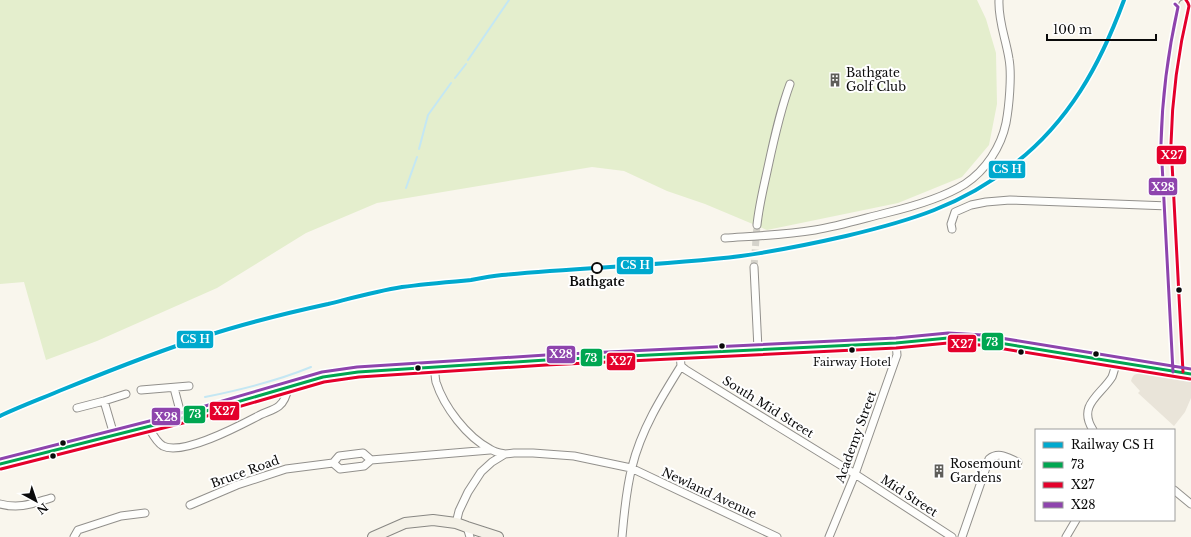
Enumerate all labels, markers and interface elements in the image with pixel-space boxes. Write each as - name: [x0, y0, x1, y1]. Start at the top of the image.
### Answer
- scale bar: [1047, 16, 1156, 42]
- text: 100 m: [1053, 22, 1092, 37]
- place label: Bathgate Golf Club: [846, 65, 906, 94]
- building icon: Bathgate Golf Club: [827, 72, 843, 88]
- line badge: X27: [1156, 145, 1187, 165]
- text: X27: [1160, 148, 1183, 162]
- line badge: CS H: [988, 160, 1026, 179]
- text: CS H: [992, 162, 1022, 176]
- line badge: X28: [1148, 177, 1178, 196]
- text: X28: [1150, 180, 1175, 194]
- line badge: CS H: [616, 256, 654, 275]
- text: CS H: [620, 258, 650, 272]
- marker: Bathgate: [591, 262, 603, 274]
- place label: Bathgate: [569, 274, 625, 289]
- unlabelled marker: [1174, 285, 1184, 295]
- line badge: CS H: [176, 330, 214, 349]
- text: CS H: [180, 332, 210, 346]
- line badge: 73: [981, 332, 1004, 351]
- line badge: X27: [947, 334, 977, 353]
- text: 73: [986, 335, 998, 349]
- text: X27: [950, 337, 973, 351]
- unlabelled marker: [717, 341, 727, 351]
- line badge: X28: [546, 345, 576, 364]
- marker: Fairway Hotel: [847, 345, 857, 355]
- text: X28: [548, 347, 573, 361]
- unlabelled marker: [1016, 347, 1026, 357]
- line badge: 73: [580, 348, 603, 367]
- unlabelled marker: [1091, 349, 1101, 359]
- text: 73: [585, 351, 597, 365]
- line badge: X27: [606, 352, 636, 371]
- text: X27: [609, 354, 632, 368]
- place label: Fairway Hotel: [813, 355, 892, 369]
- unlabelled marker: [413, 363, 423, 373]
- street label: South Mid Street: [720, 372, 817, 441]
- street label: Academy Street: [832, 388, 879, 486]
- line badge: X27: [209, 401, 240, 421]
- text: X27: [212, 404, 235, 418]
- line badge: 73: [183, 405, 206, 424]
- line badge: X28: [151, 407, 181, 426]
- text: 73: [189, 407, 201, 421]
- text: X28: [153, 410, 178, 424]
- legend: [1035, 429, 1175, 521]
- text: Railway CS H: [1071, 437, 1154, 452]
- unlabelled marker: [58, 438, 68, 448]
- unlabelled marker: [48, 451, 58, 461]
- street label: Bruce Road: [209, 452, 281, 491]
- place label: Rosemount Gardens: [950, 456, 1022, 485]
- text: 73: [1071, 457, 1084, 472]
- building icon: Rosemount Gardens: [931, 463, 947, 479]
- street label: Newland Avenue: [659, 464, 759, 521]
- street label: Mid Street: [878, 472, 941, 520]
- text: X27: [1071, 477, 1095, 492]
- north arrow: [16, 481, 56, 521]
- text: X28: [1071, 497, 1095, 512]
- text: N: [33, 500, 51, 518]

